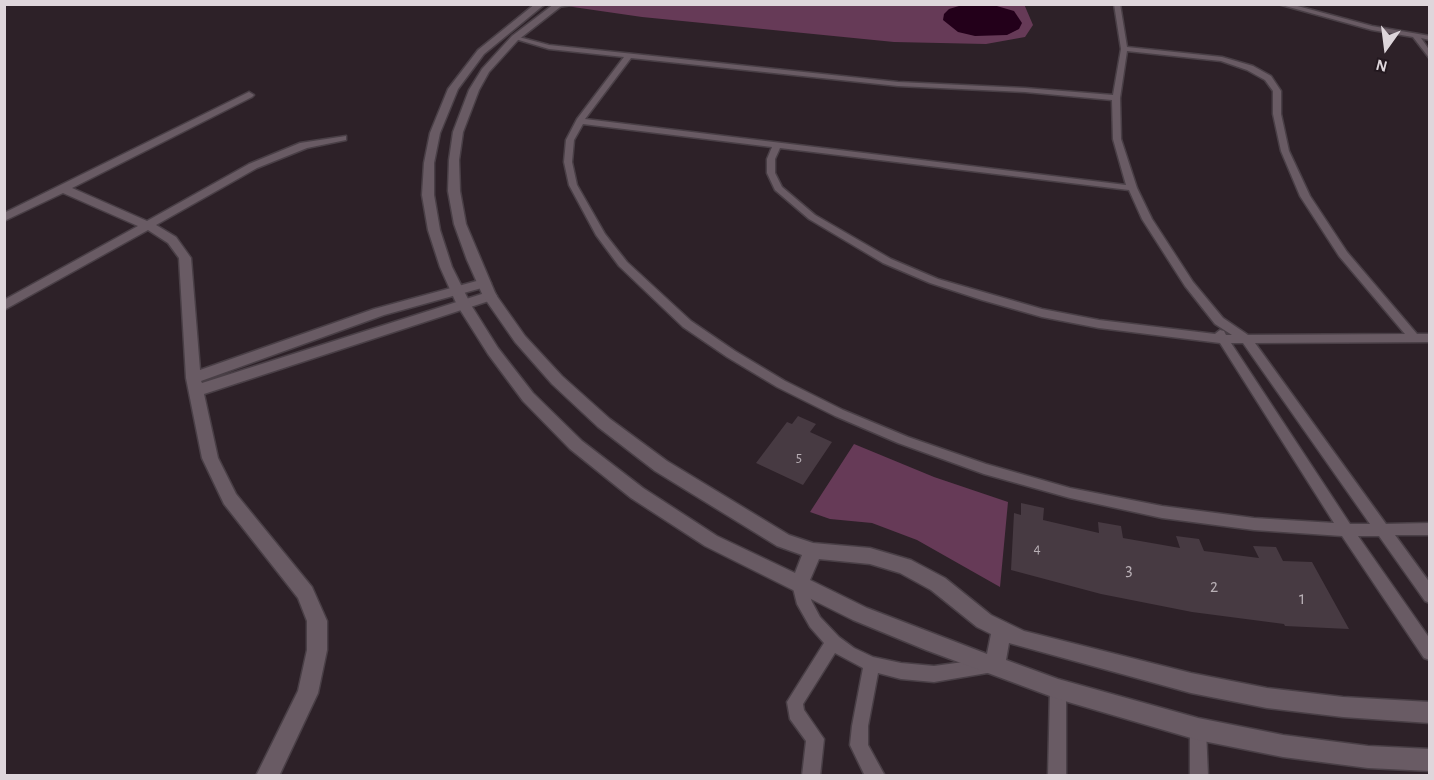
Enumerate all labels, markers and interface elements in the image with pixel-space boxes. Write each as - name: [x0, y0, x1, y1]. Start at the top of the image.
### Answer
- north arrow: [1356, 18, 1416, 78]
- text: N: [1374, 56, 1389, 75]
- house number: 5: [796, 448, 802, 466]
- house number: 4: [1033, 539, 1041, 557]
- house number: 3: [1125, 559, 1133, 581]
- house number: 2: [1210, 576, 1218, 598]
- house number: 1: [1299, 588, 1305, 610]

